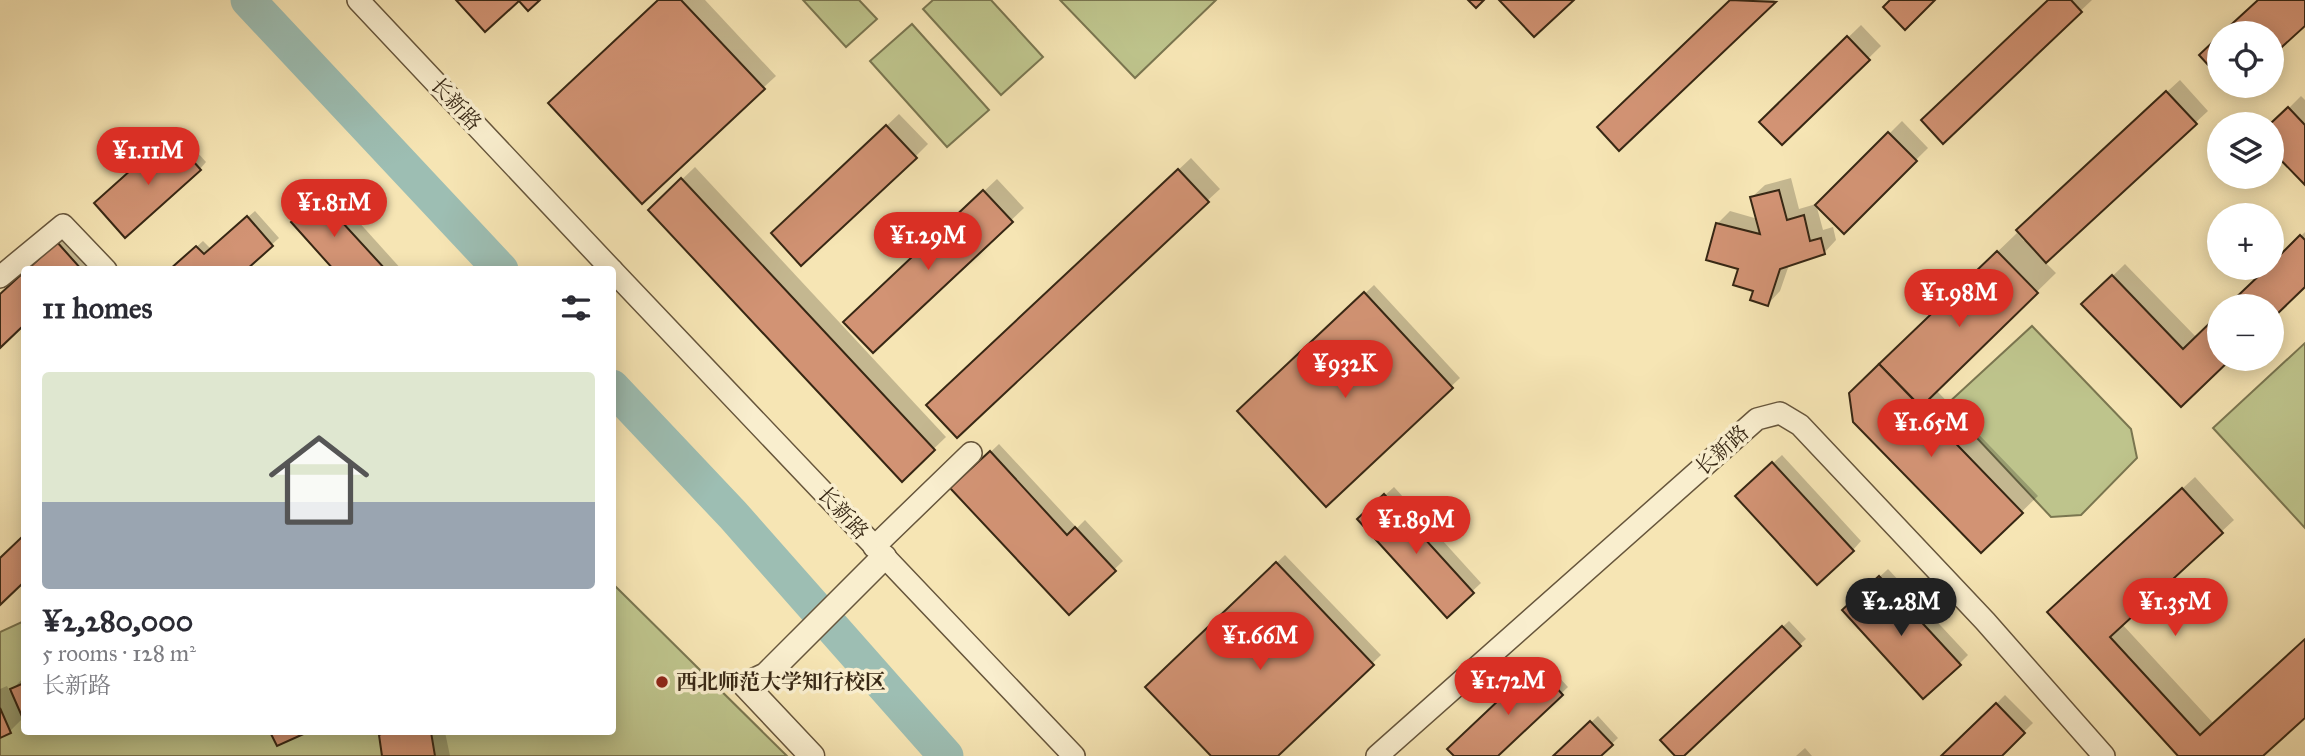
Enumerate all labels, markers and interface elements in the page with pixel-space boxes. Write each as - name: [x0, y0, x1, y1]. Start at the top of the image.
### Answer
- map controls: [2207, 21, 2284, 371]
- button: locate: [2207, 21, 2284, 98]
- street label: 长新路: [425, 72, 487, 136]
- button: layers: [2207, 112, 2284, 189]
- pin: ¥1.11M: [91, 128, 205, 187]
- text: ¥1.11M: [113, 136, 183, 164]
- pin: ¥1.81M: [277, 180, 391, 239]
- text: ¥1.81M: [297, 188, 371, 216]
- button: +: [2207, 203, 2284, 280]
- pin: ¥1.29M: [871, 212, 985, 272]
- text: ¥1.29M: [890, 221, 966, 249]
- pin: ¥1.98M: [1902, 270, 2016, 329]
- text: ¥1.98M: [1920, 278, 1998, 306]
- icon: filters: [557, 289, 595, 327]
- text: 11 homes: [42, 290, 153, 326]
- button: −: [2207, 294, 2284, 371]
- pin: ¥932K: [1296, 340, 1394, 400]
- text: ¥932K: [1313, 349, 1377, 377]
- pin: ¥1.65M: [1874, 400, 1988, 459]
- text: ¥1.65M: [1893, 408, 1969, 436]
- icon: home: [256, 417, 382, 543]
- street label: 长新路: [1690, 419, 1754, 481]
- street label: 长新路: [812, 481, 874, 545]
- pin: ¥1.89M: [1359, 496, 1473, 556]
- text: ¥1.89M: [1377, 505, 1455, 533]
- pin: ¥2.28M: [1844, 578, 1958, 638]
- pin: ¥1.35M: [2118, 578, 2232, 638]
- text: ¥2.28M: [1862, 587, 1940, 615]
- text: ¥1.35M: [2139, 587, 2211, 615]
- text: ¥2,280,000: [42, 603, 193, 639]
- pin: ¥1.66M: [1203, 612, 1317, 672]
- text: ¥1.66M: [1222, 621, 1298, 649]
- text: 5 rooms · 128 m²: [42, 639, 196, 667]
- pin: ¥1.72M: [1451, 658, 1565, 717]
- text: ¥1.72M: [1471, 666, 1545, 694]
- place label: 西北师范大学知行校区: [676, 669, 886, 695]
- text: 长新路: [42, 671, 111, 699]
- marker: 西北师范大学知行校区: [654, 674, 670, 690]

